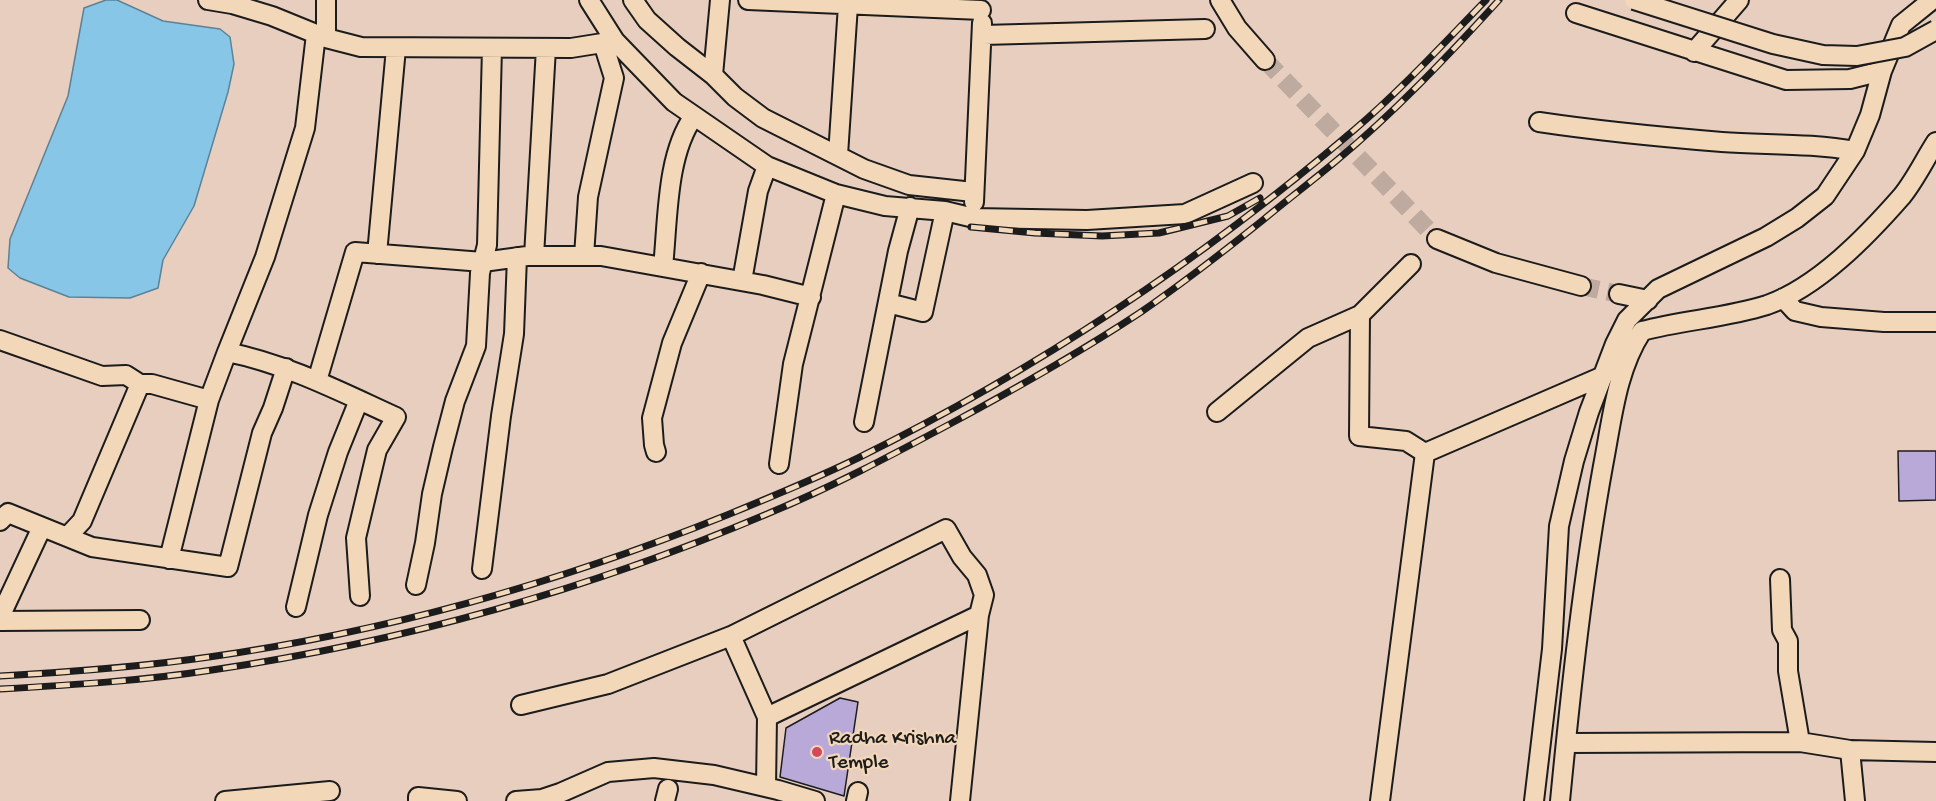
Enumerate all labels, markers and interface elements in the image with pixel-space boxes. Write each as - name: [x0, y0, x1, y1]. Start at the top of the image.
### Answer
- place label: Radha Krishna Temple: [829, 727, 956, 777]
- marker: Radha Krishna Temple: [810, 745, 824, 759]

